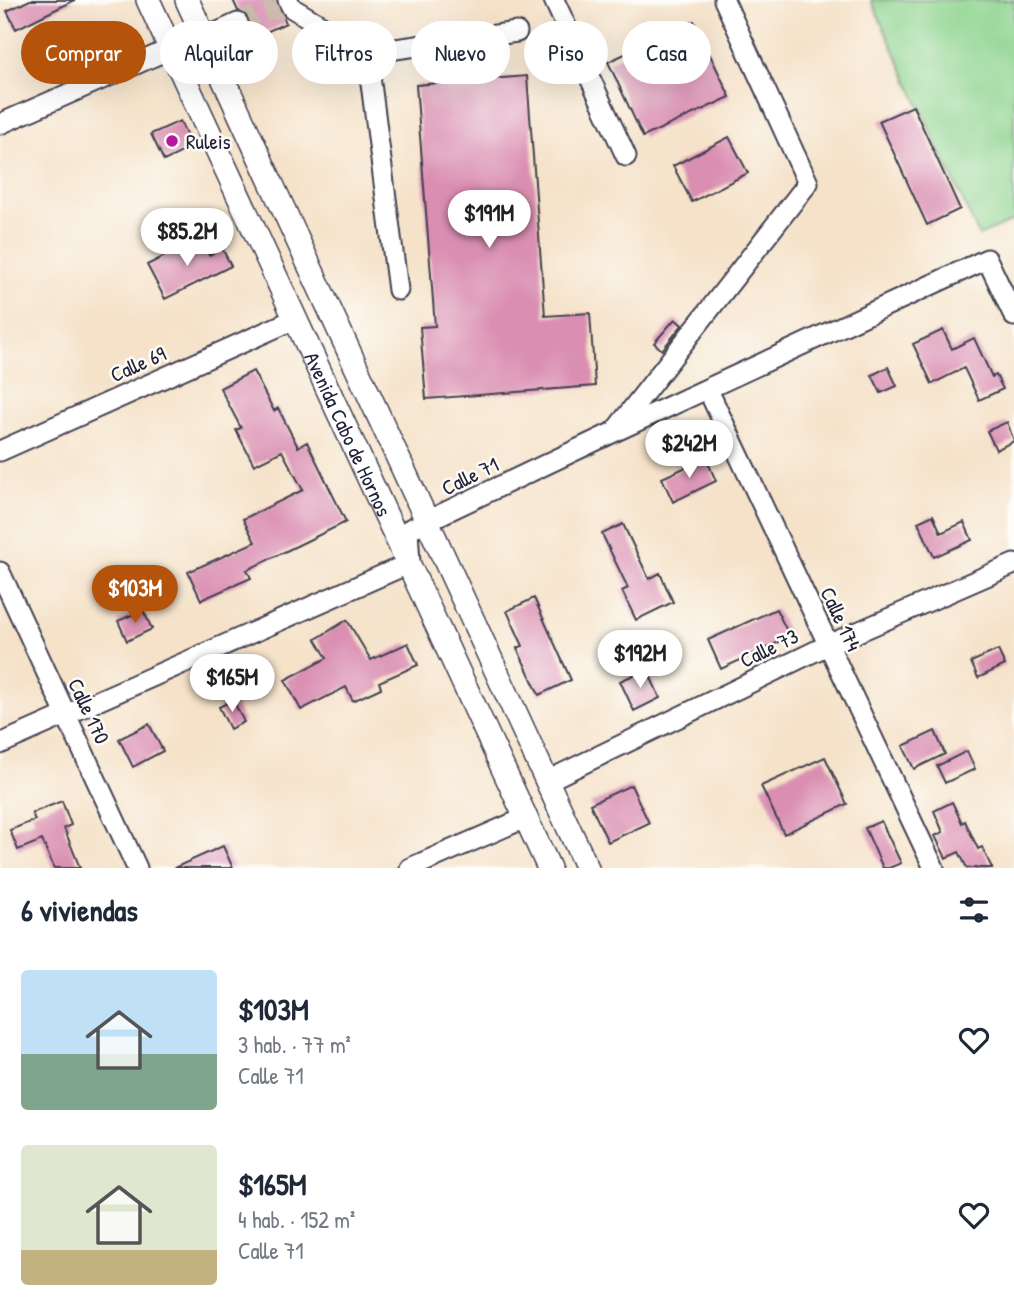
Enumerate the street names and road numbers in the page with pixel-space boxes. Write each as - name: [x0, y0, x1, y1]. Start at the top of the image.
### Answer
- street label: Calle 69: [106, 339, 171, 389]
- street label: Avenida Cabo de Hornos: [298, 347, 399, 521]
- street label: Calle 71: [437, 450, 503, 502]
- street label: Calle 174: [814, 582, 869, 656]
- street label: Calle 73: [735, 621, 803, 675]
- street label: Calle 170: [61, 673, 117, 749]

